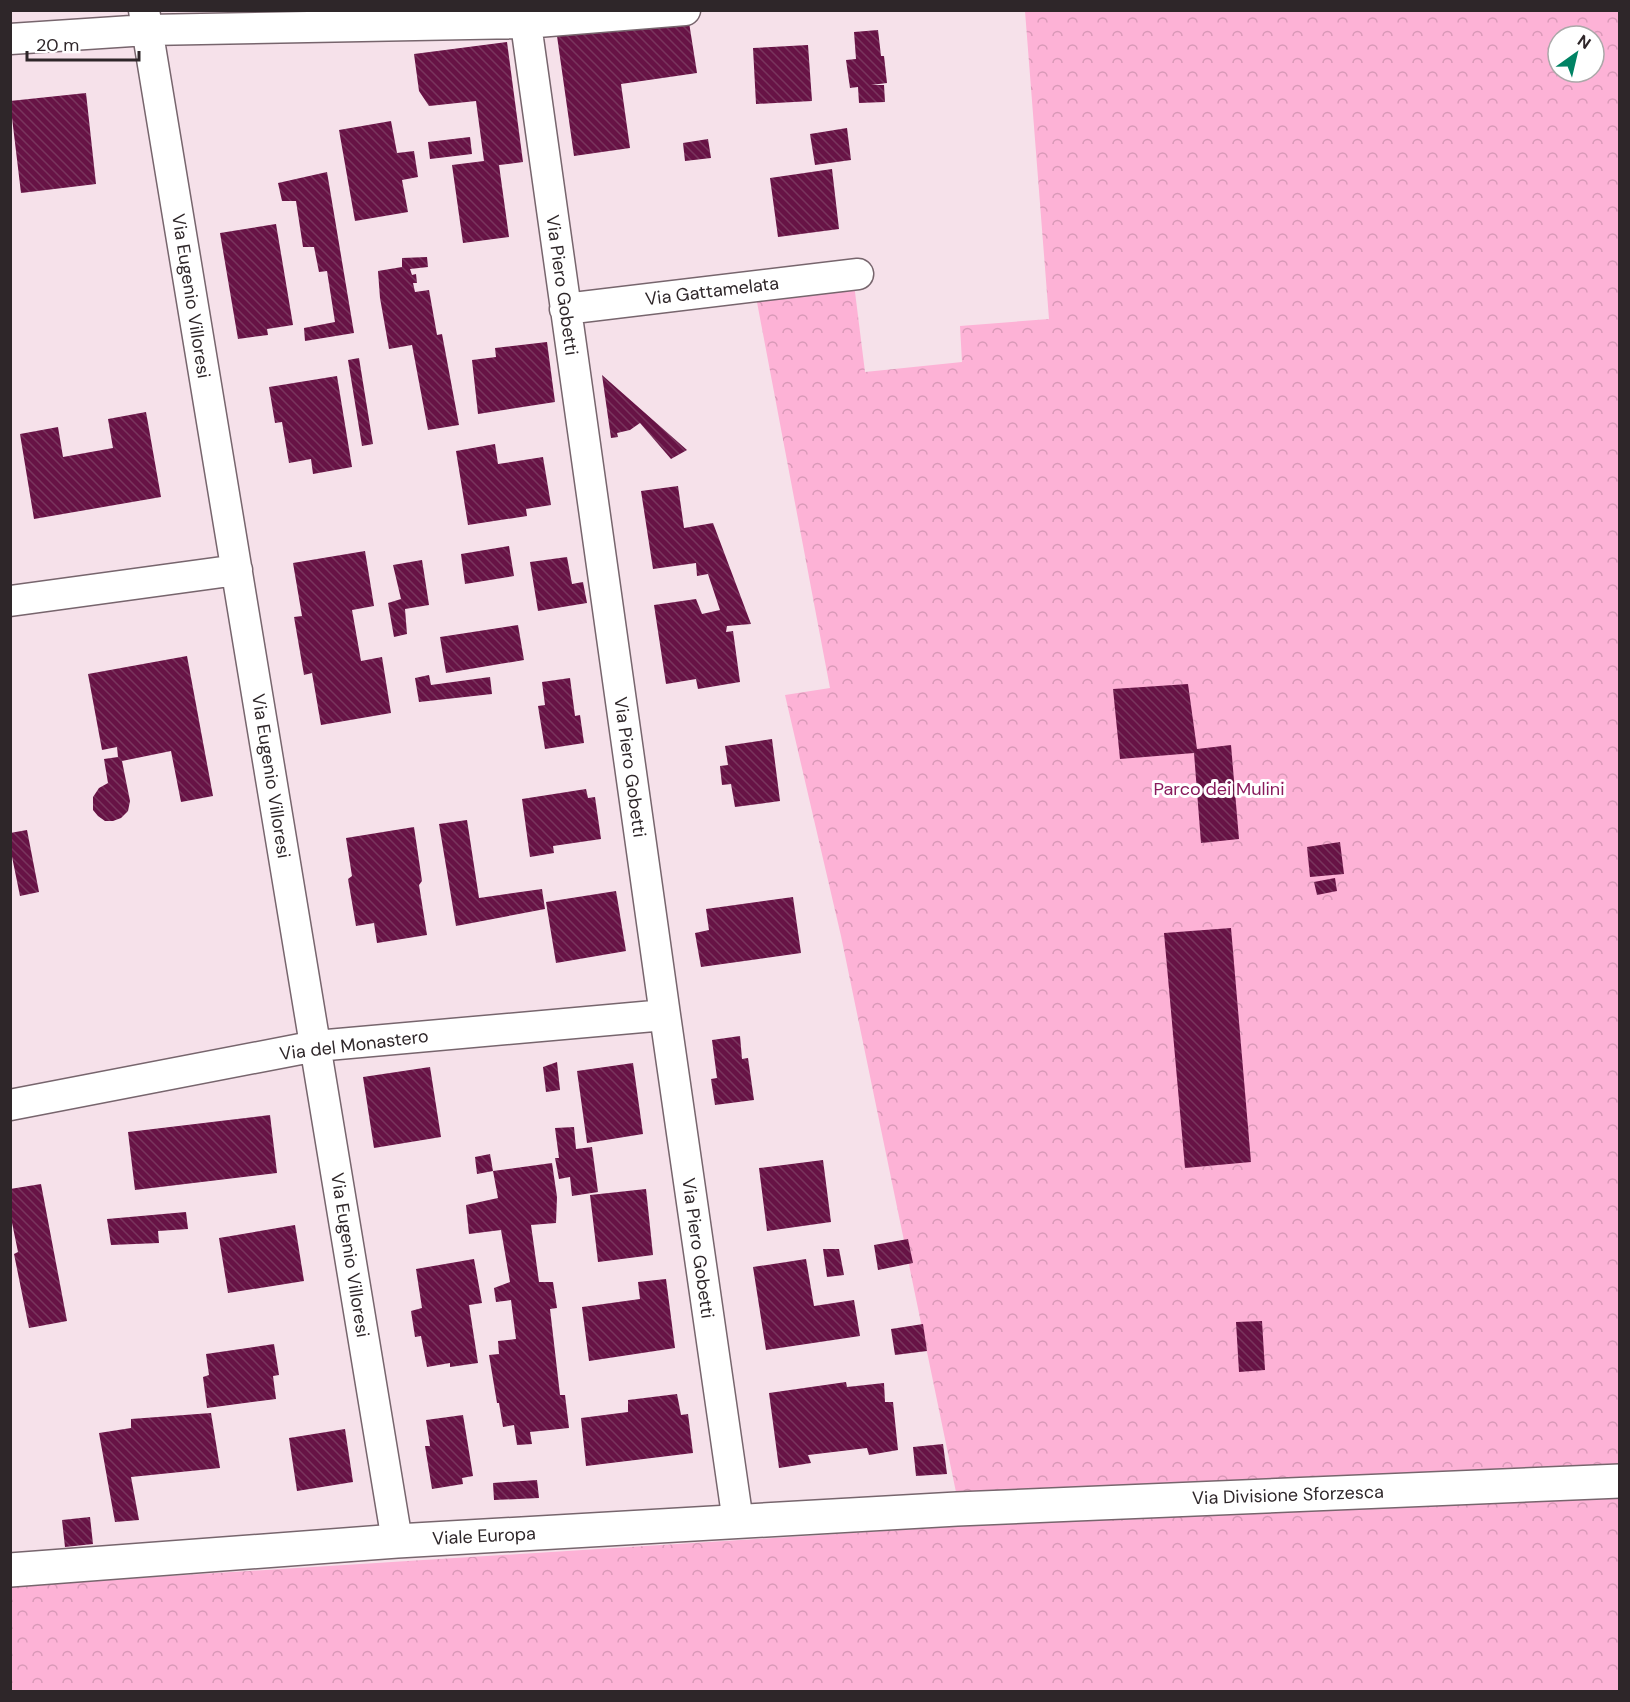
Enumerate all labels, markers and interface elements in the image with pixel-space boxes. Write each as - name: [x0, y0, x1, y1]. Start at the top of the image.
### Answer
- scale bar: [27, 24, 140, 62]
- north arrow: [1546, 24, 1606, 84]
- text: N: [1573, 30, 1595, 54]
- text: 20 m: [36, 33, 79, 57]
- street label: Via Eugenio Villoresi: [166, 212, 216, 380]
- street label: Via Piero Gobetti: [540, 213, 584, 357]
- street label: Via Gattamelata: [644, 271, 780, 311]
- street label: Via Eugenio Villoresi: [246, 692, 296, 860]
- street label: Via Piero Gobetti: [608, 695, 652, 839]
- park label: Parco dei Mulini: [1154, 777, 1284, 801]
- street label: Via del Monastero: [278, 1024, 430, 1066]
- street label: Via Eugenio Villoresi: [325, 1171, 375, 1339]
- street label: Via Piero Gobetti: [676, 1176, 720, 1320]
- street label: Via Divisione Sforzesca: [1192, 1480, 1384, 1510]
- street label: Viale Europa: [432, 1521, 536, 1551]

